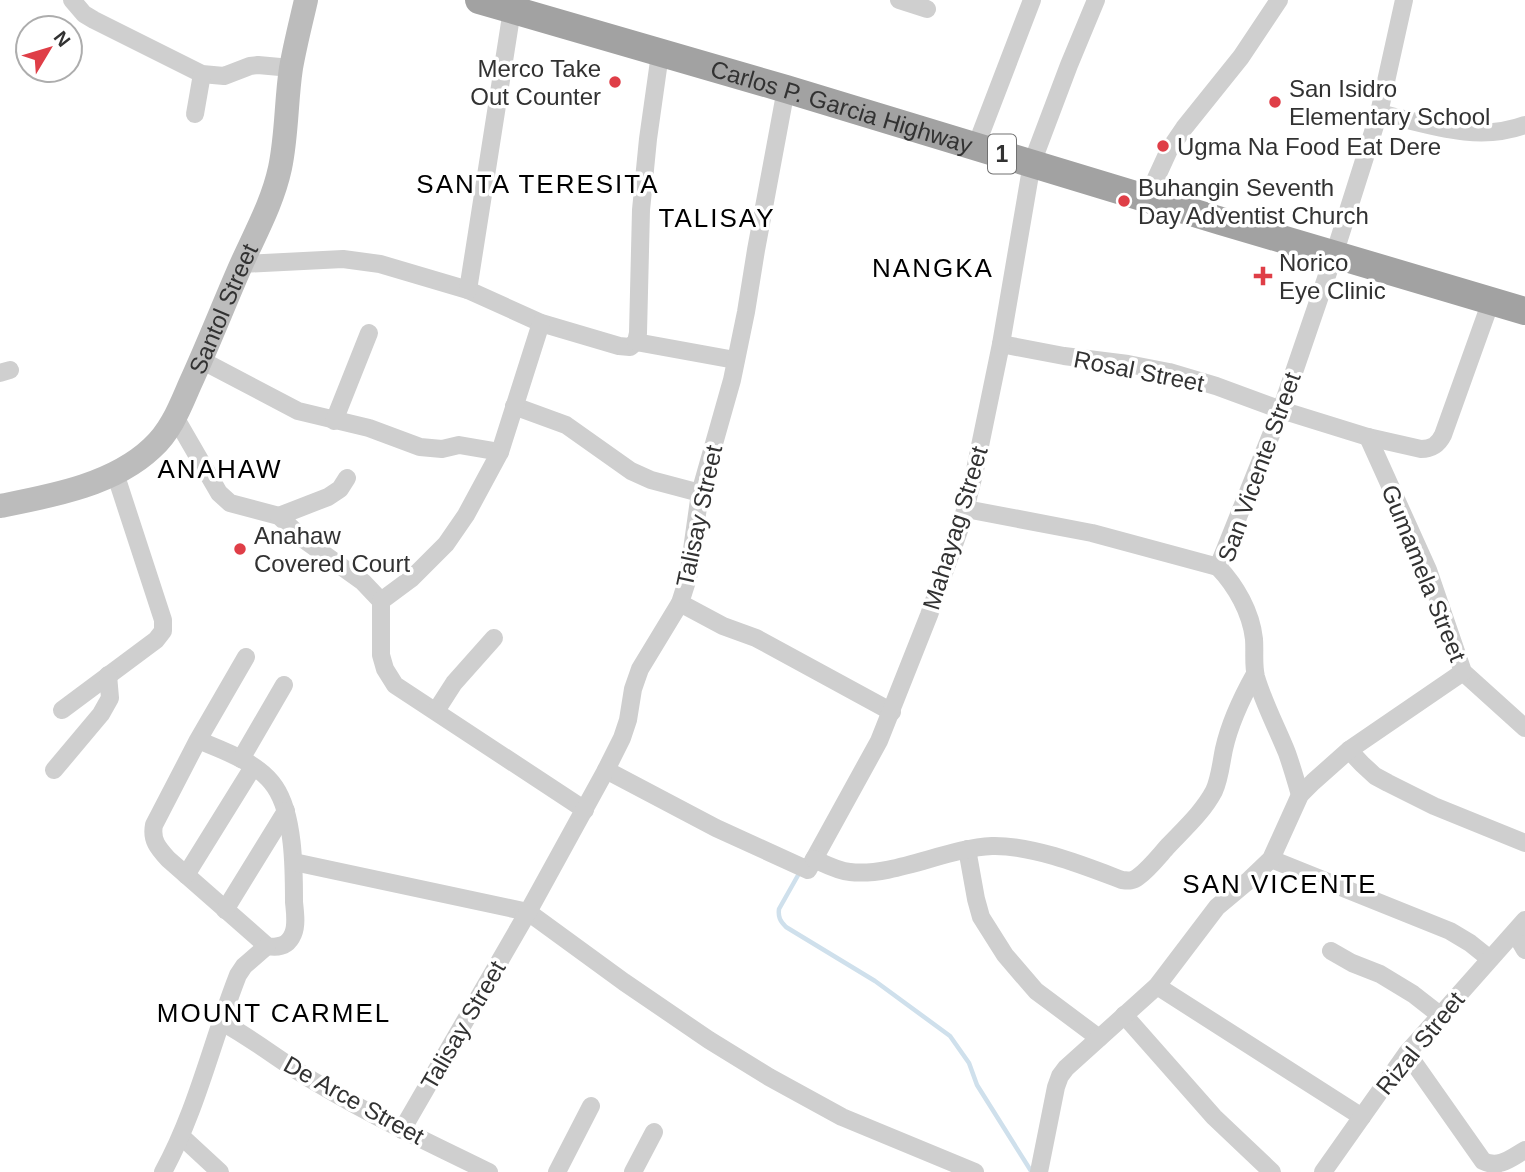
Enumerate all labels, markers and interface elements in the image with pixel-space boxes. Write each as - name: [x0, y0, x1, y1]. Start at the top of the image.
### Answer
- north arrow: [14, 14, 84, 84]
- text: N: [50, 27, 75, 51]
- street label: Carlos P. Garcia Highway: [708, 54, 976, 158]
- place label: Merco Take Out Counter: [470, 55, 601, 110]
- marker: Merco Take Out Counter: [607, 74, 623, 90]
- place label: San Isidro Elementary School: [1289, 75, 1490, 130]
- marker: San Isidro Elementary School: [1267, 94, 1283, 110]
- place label: Ugma Na Food Eat Dere: [1177, 133, 1441, 160]
- road number: 1: [988, 134, 1016, 174]
- marker: Ugma Na Food Eat Dere: [1155, 138, 1171, 154]
- district label: SANTA TERESITA: [416, 169, 660, 199]
- place label: Buhangin Seventh Day Adventist Church: [1138, 174, 1369, 229]
- marker: Buhangin Seventh Day Adventist Church: [1116, 193, 1132, 209]
- district label: TALISAY: [658, 203, 776, 233]
- street label: Santol Street: [183, 239, 263, 378]
- place label: Norico Eye Clinic: [1279, 249, 1386, 304]
- district label: NANGKA: [872, 253, 994, 283]
- marker: Norico Eye Clinic: [1253, 266, 1273, 286]
- street label: Rosal Street: [1072, 345, 1207, 397]
- street label: San Vicente Street: [1212, 368, 1306, 565]
- street label: Talisay Street: [671, 442, 727, 589]
- street label: Mahayag Street: [917, 443, 993, 613]
- district label: ANAHAW: [157, 454, 283, 484]
- street label: Gumamela Street: [1376, 481, 1472, 666]
- place label: Anahaw Covered Court: [254, 522, 410, 577]
- marker: Anahaw Covered Court: [232, 541, 248, 557]
- district label: SAN VICENTE: [1182, 869, 1378, 899]
- street label: Talisay Street: [415, 956, 511, 1094]
- street label: Rizal Street: [1370, 986, 1470, 1100]
- district label: MOUNT CARMEL: [157, 998, 391, 1028]
- street label: De Arce Street: [279, 1050, 429, 1150]

